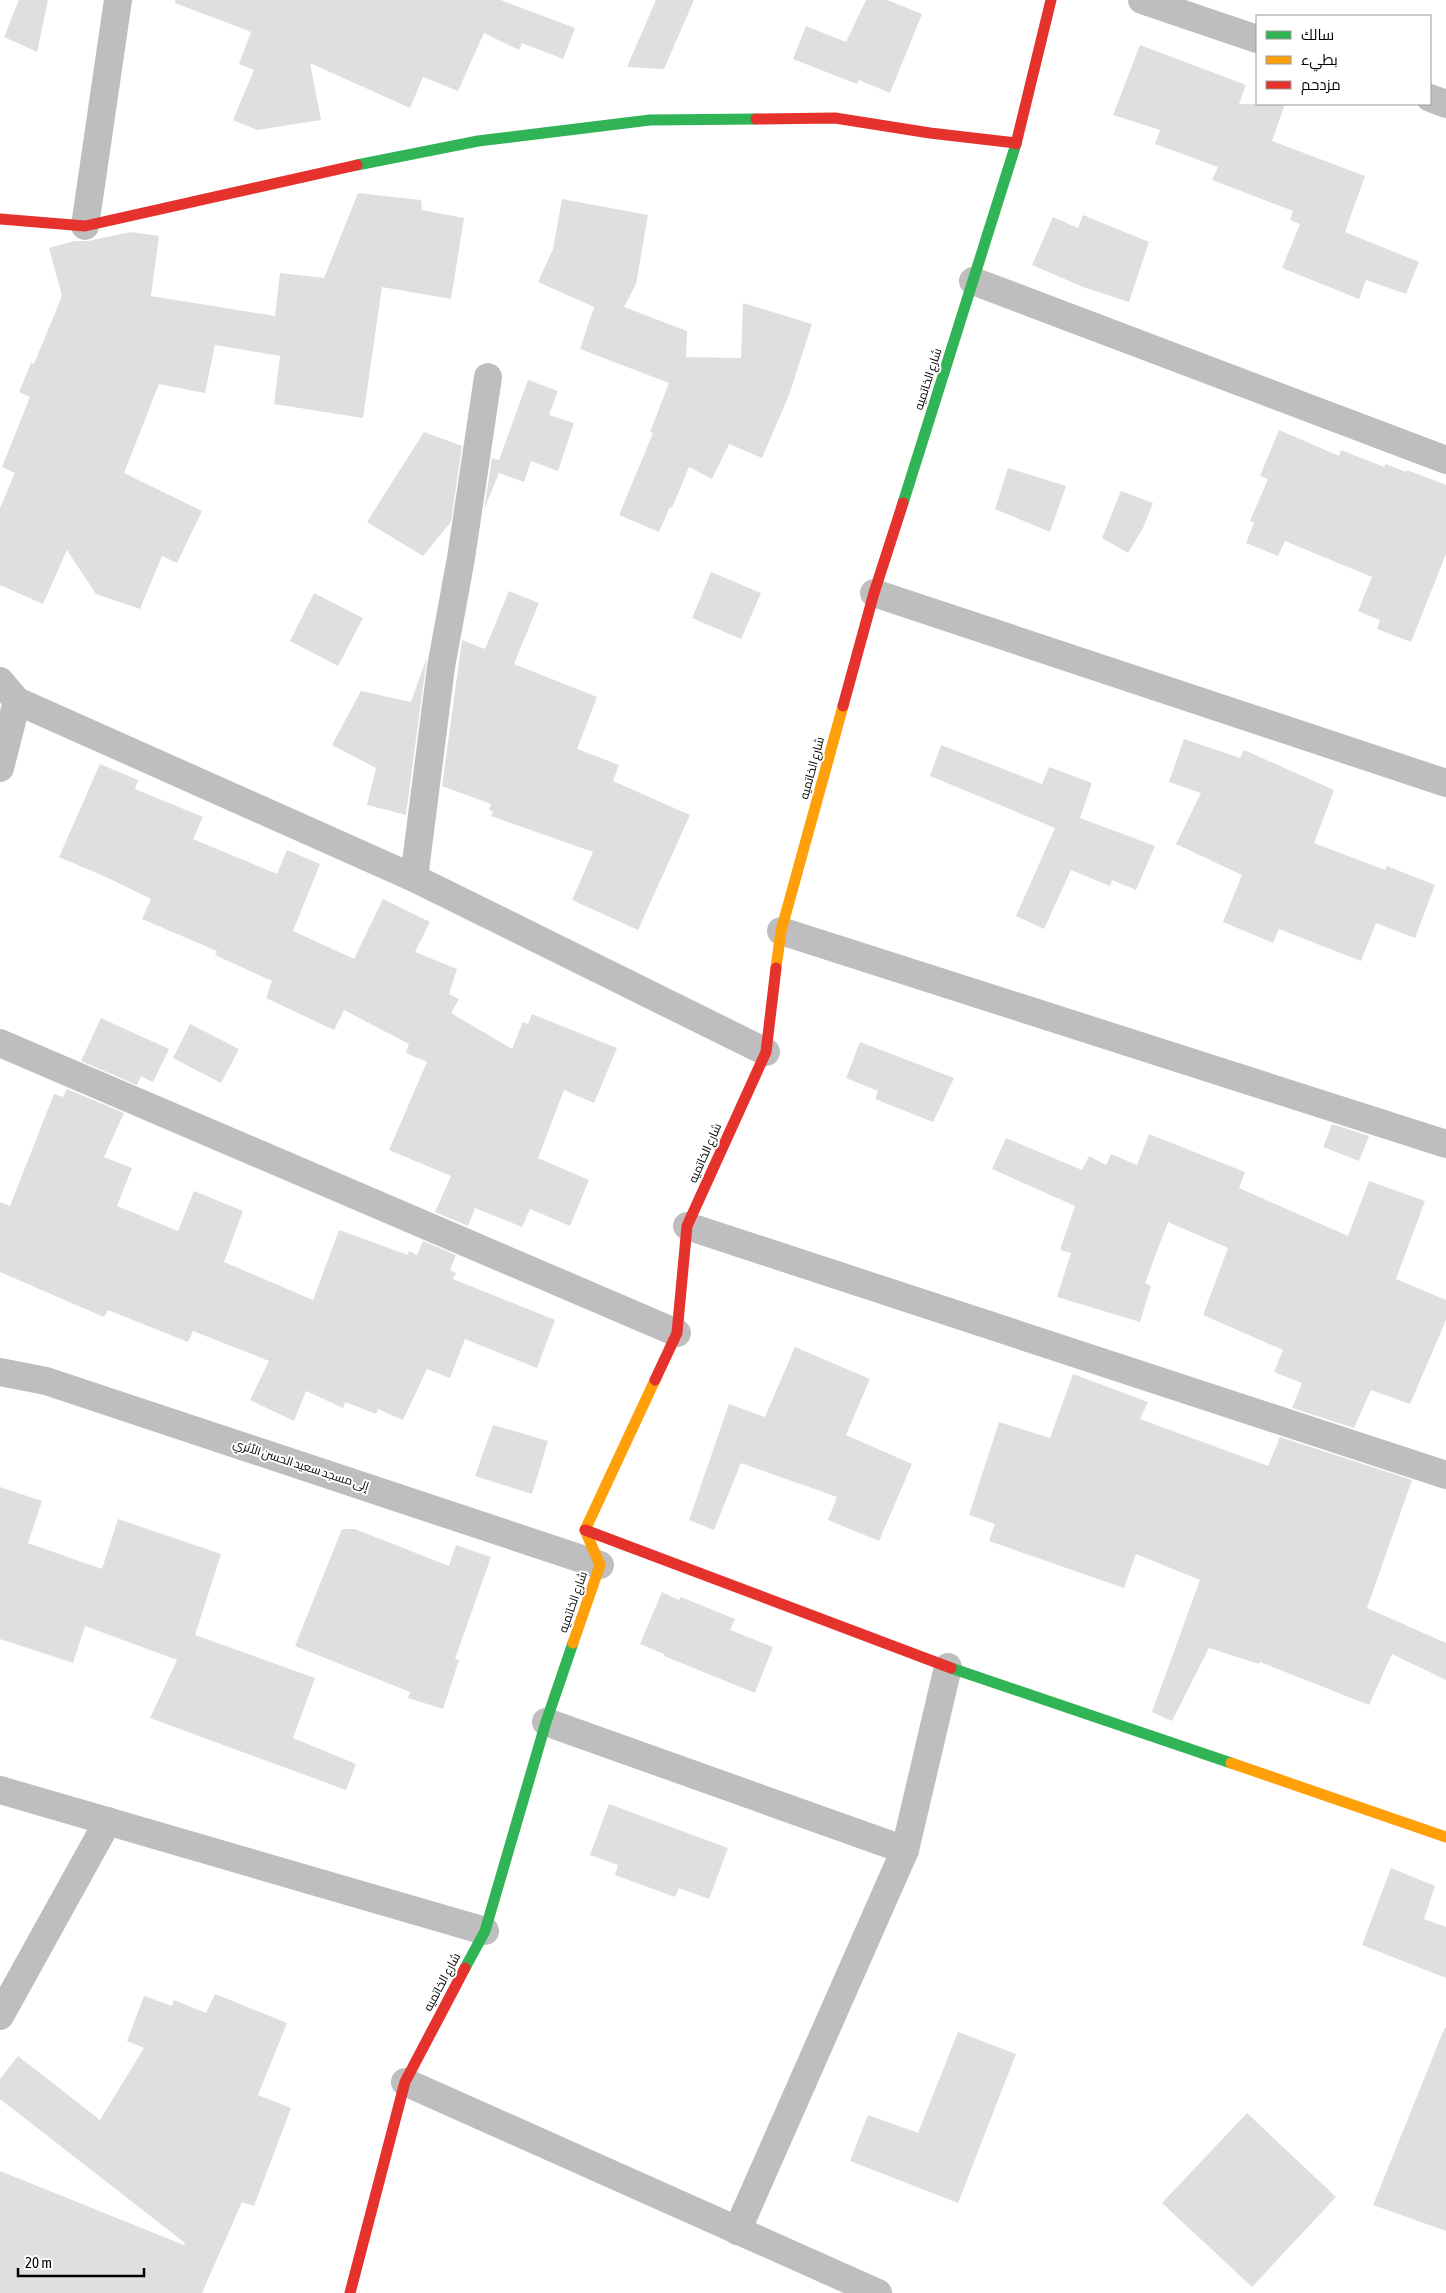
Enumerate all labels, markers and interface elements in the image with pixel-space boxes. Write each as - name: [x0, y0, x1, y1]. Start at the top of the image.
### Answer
- legend: [1256, 15, 1431, 105]
- text: سالك: [1301, 26, 1334, 43]
- text: بطيء: [1301, 51, 1338, 72]
- text: مزدحم: [1301, 76, 1341, 95]
- street label: شارع الخاتميه: [911, 346, 946, 412]
- street label: شارع الخاتميه: [797, 735, 828, 801]
- street label: شارع الخاتميه: [686, 1121, 725, 1185]
- street label: إلى مسجد سعيد الحسن الأثري: [230, 1436, 371, 1496]
- street label: شارع الخاتميه: [556, 1569, 591, 1635]
- street label: شارع الخاتميه: [421, 1950, 464, 2014]
- scale bar: [18, 2246, 144, 2278]
- text: 20 m: [25, 2254, 52, 2271]

